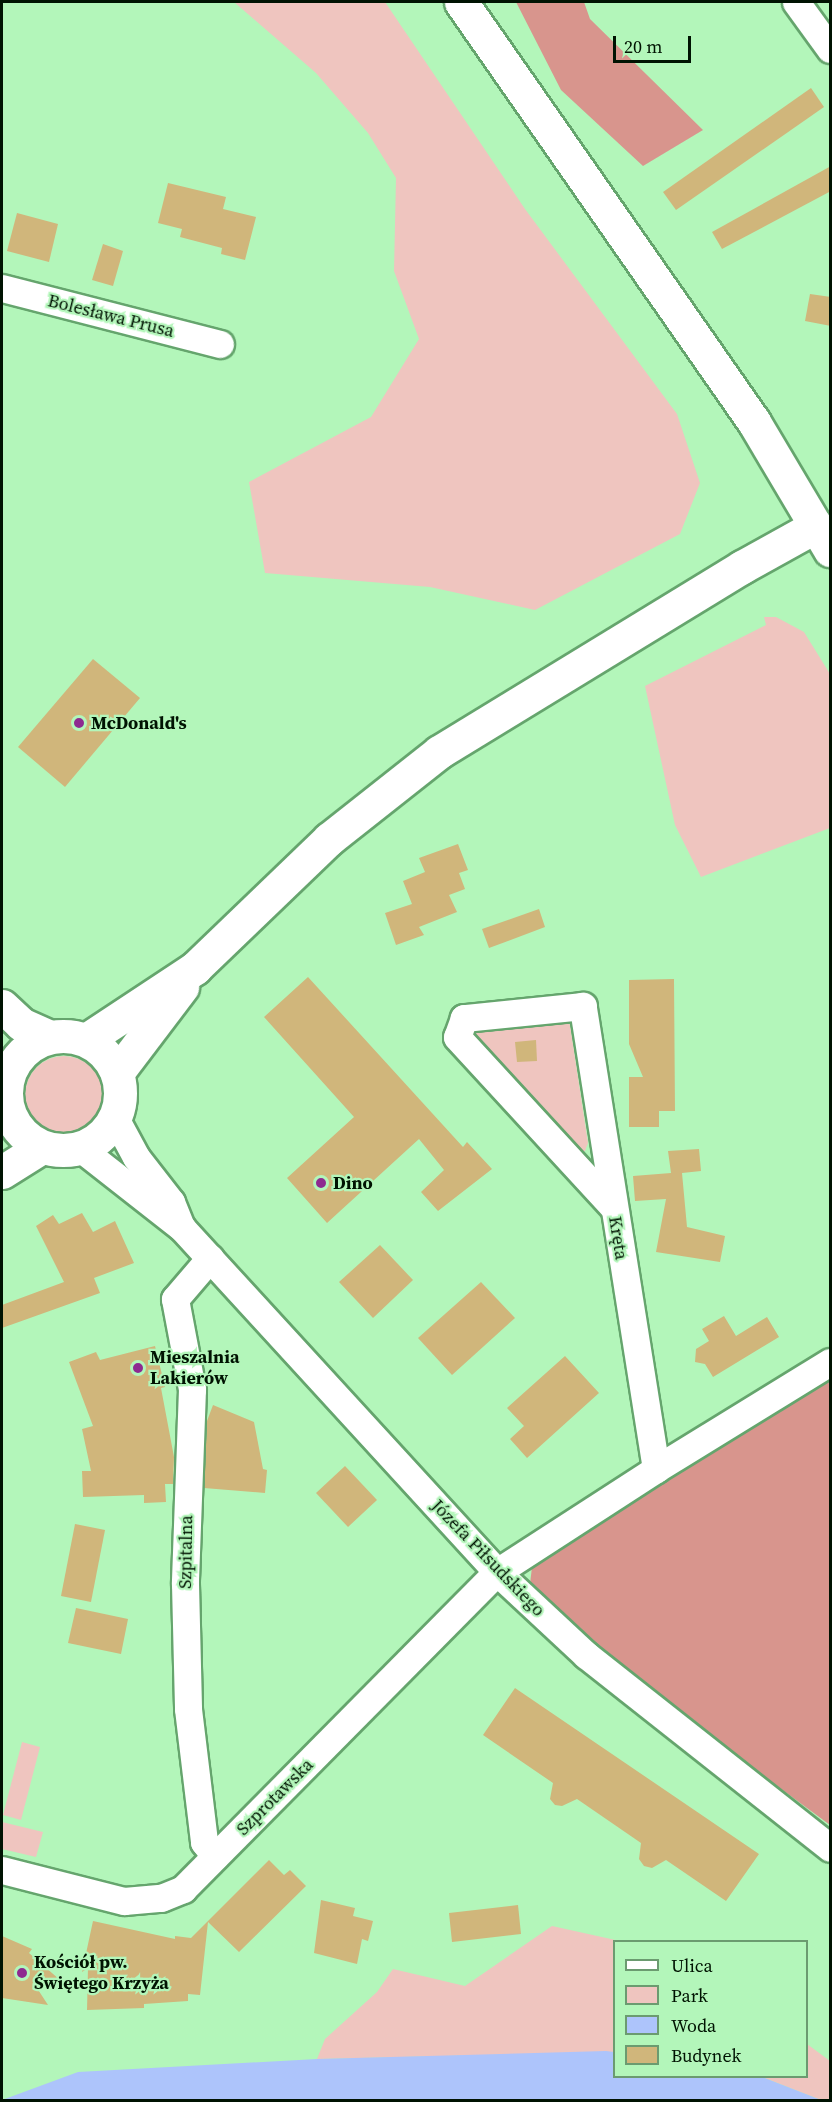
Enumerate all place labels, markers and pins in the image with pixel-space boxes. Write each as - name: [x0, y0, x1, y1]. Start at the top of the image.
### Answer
- place label: McDonald's: [91, 712, 187, 734]
- marker: McDonald's: [72, 716, 86, 730]
- place label: Dino: [333, 1172, 373, 1194]
- marker: Dino: [314, 1176, 328, 1190]
- place label: Mieszalnia Lakierów: [150, 1347, 239, 1390]
- marker: Mieszalnia Lakierów: [131, 1361, 145, 1375]
- place label: Kościół pw. Świętego Krzyża: [34, 1952, 169, 1994]
- marker: Kościół pw. Świętego Krzyża: [15, 1966, 29, 1980]

